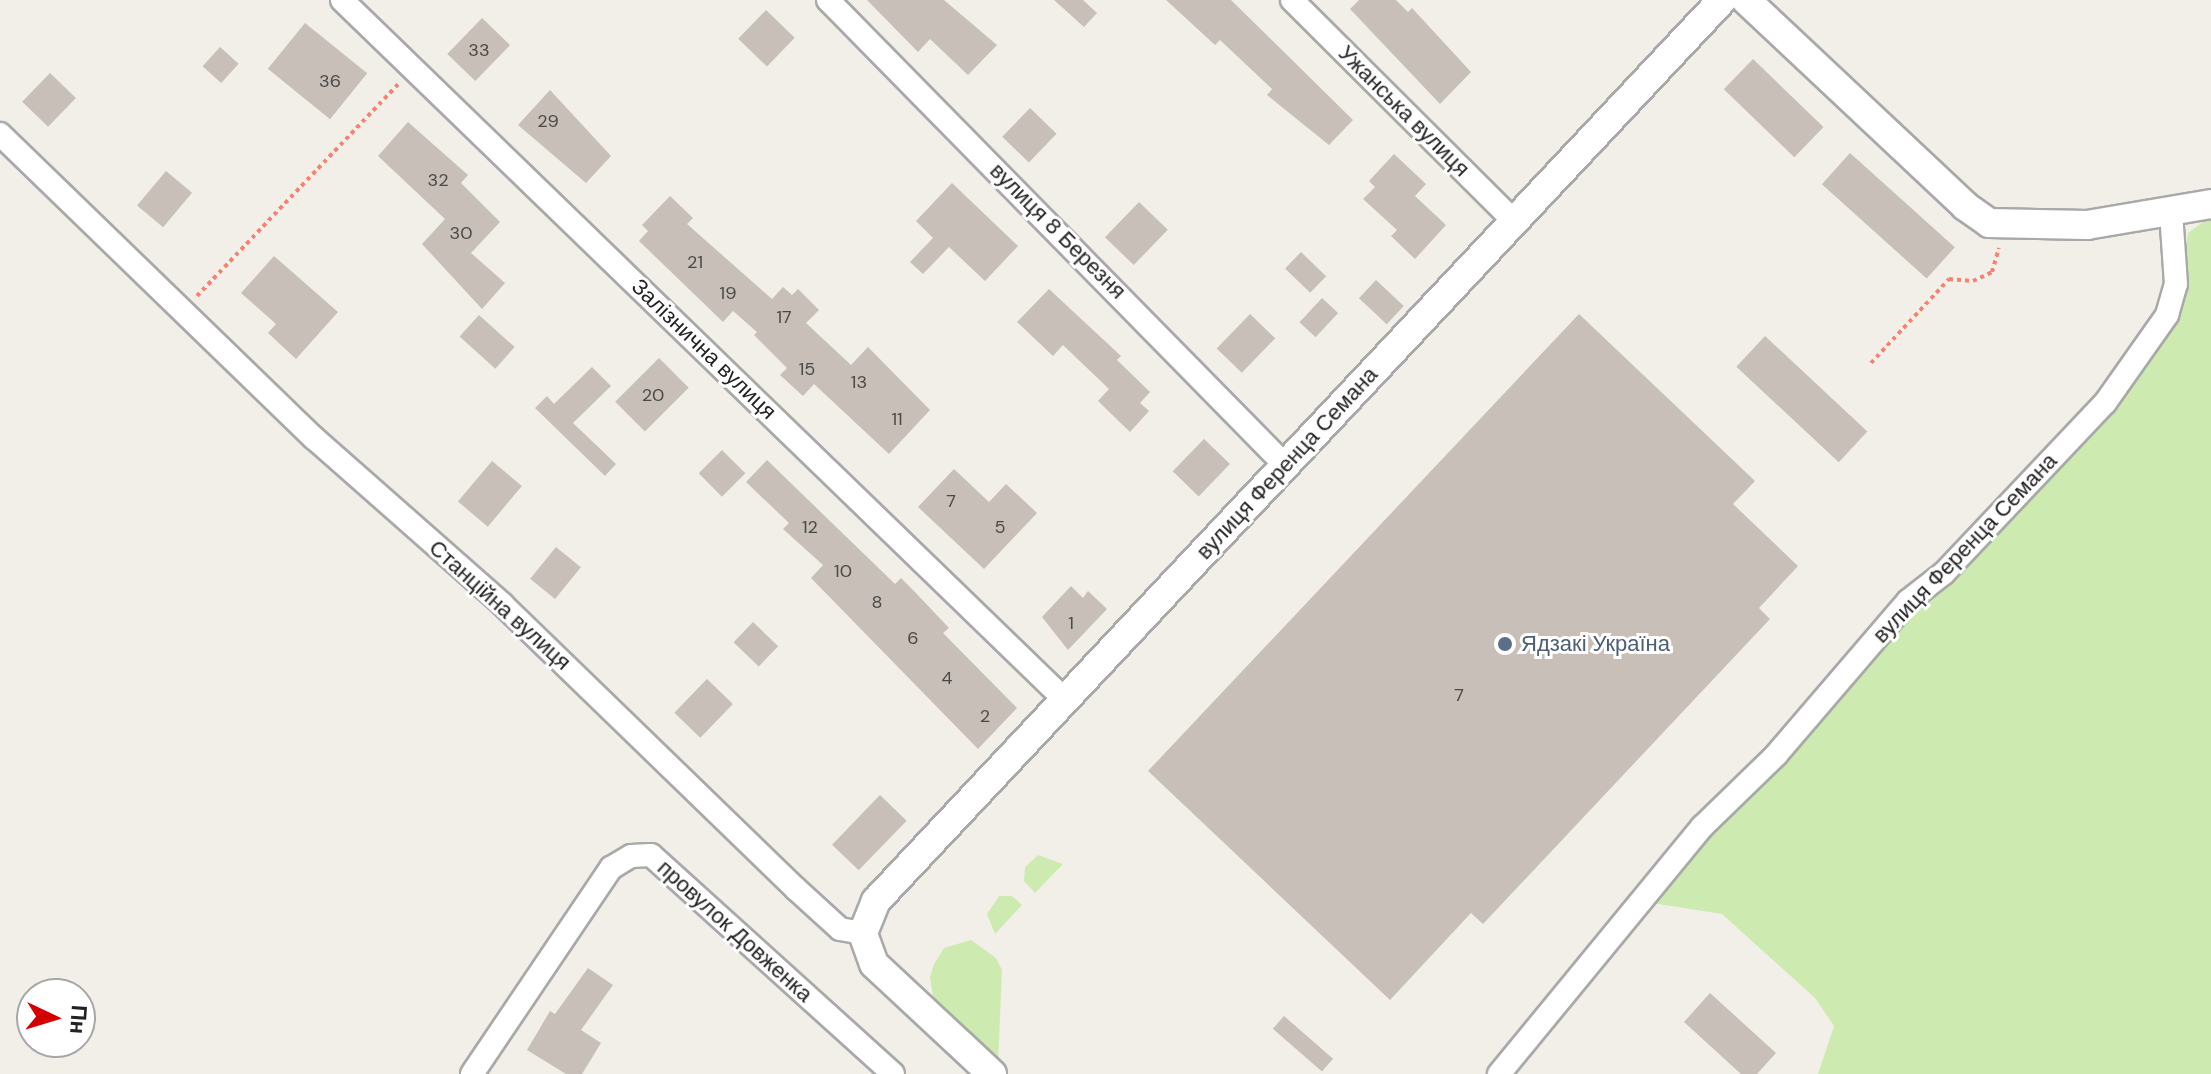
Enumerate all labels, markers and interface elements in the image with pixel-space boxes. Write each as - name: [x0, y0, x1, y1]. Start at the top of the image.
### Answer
- house number: 33: [468, 39, 490, 61]
- street label: Ужанська вулиця: [1333, 40, 1475, 182]
- house number: 36: [319, 70, 341, 92]
- house number: 29: [537, 110, 559, 132]
- street label: вулиця 8 Березня: [985, 158, 1131, 304]
- house number: 32: [427, 169, 449, 191]
- house number: 30: [450, 222, 472, 244]
- house number: 21: [687, 251, 703, 273]
- street label: Залізнична вулиця: [626, 273, 782, 425]
- house number: 19: [720, 282, 736, 304]
- house number: 17: [776, 306, 792, 328]
- house number: 15: [799, 358, 815, 380]
- street label: вулиця Ференца Семана: [1191, 361, 1383, 565]
- house number: 13: [851, 371, 867, 393]
- house number: 20: [642, 384, 664, 406]
- house number: 11: [891, 408, 903, 430]
- street label: вулиця Ференца Семана: [1868, 448, 2062, 648]
- house number: 7: [946, 490, 956, 512]
- house number: 12: [802, 516, 818, 538]
- house number: 5: [995, 516, 1005, 538]
- street label: Станційна вулиця: [424, 534, 576, 676]
- house number: 10: [834, 560, 852, 582]
- house number: 8: [872, 591, 882, 613]
- house number: 1: [1068, 612, 1074, 634]
- house number: 6: [907, 627, 919, 649]
- place label: Ядзакі Україна: [1521, 631, 1670, 657]
- marker: Ядзакі Україна: [1496, 635, 1514, 653]
- house number: 4: [942, 667, 952, 689]
- house number: 7: [1454, 684, 1464, 706]
- house number: 2: [980, 705, 990, 727]
- street label: провулок Довженка: [652, 855, 818, 1007]
- north arrow: [16, 978, 96, 1058]
- text: Пн: [63, 1004, 94, 1035]

